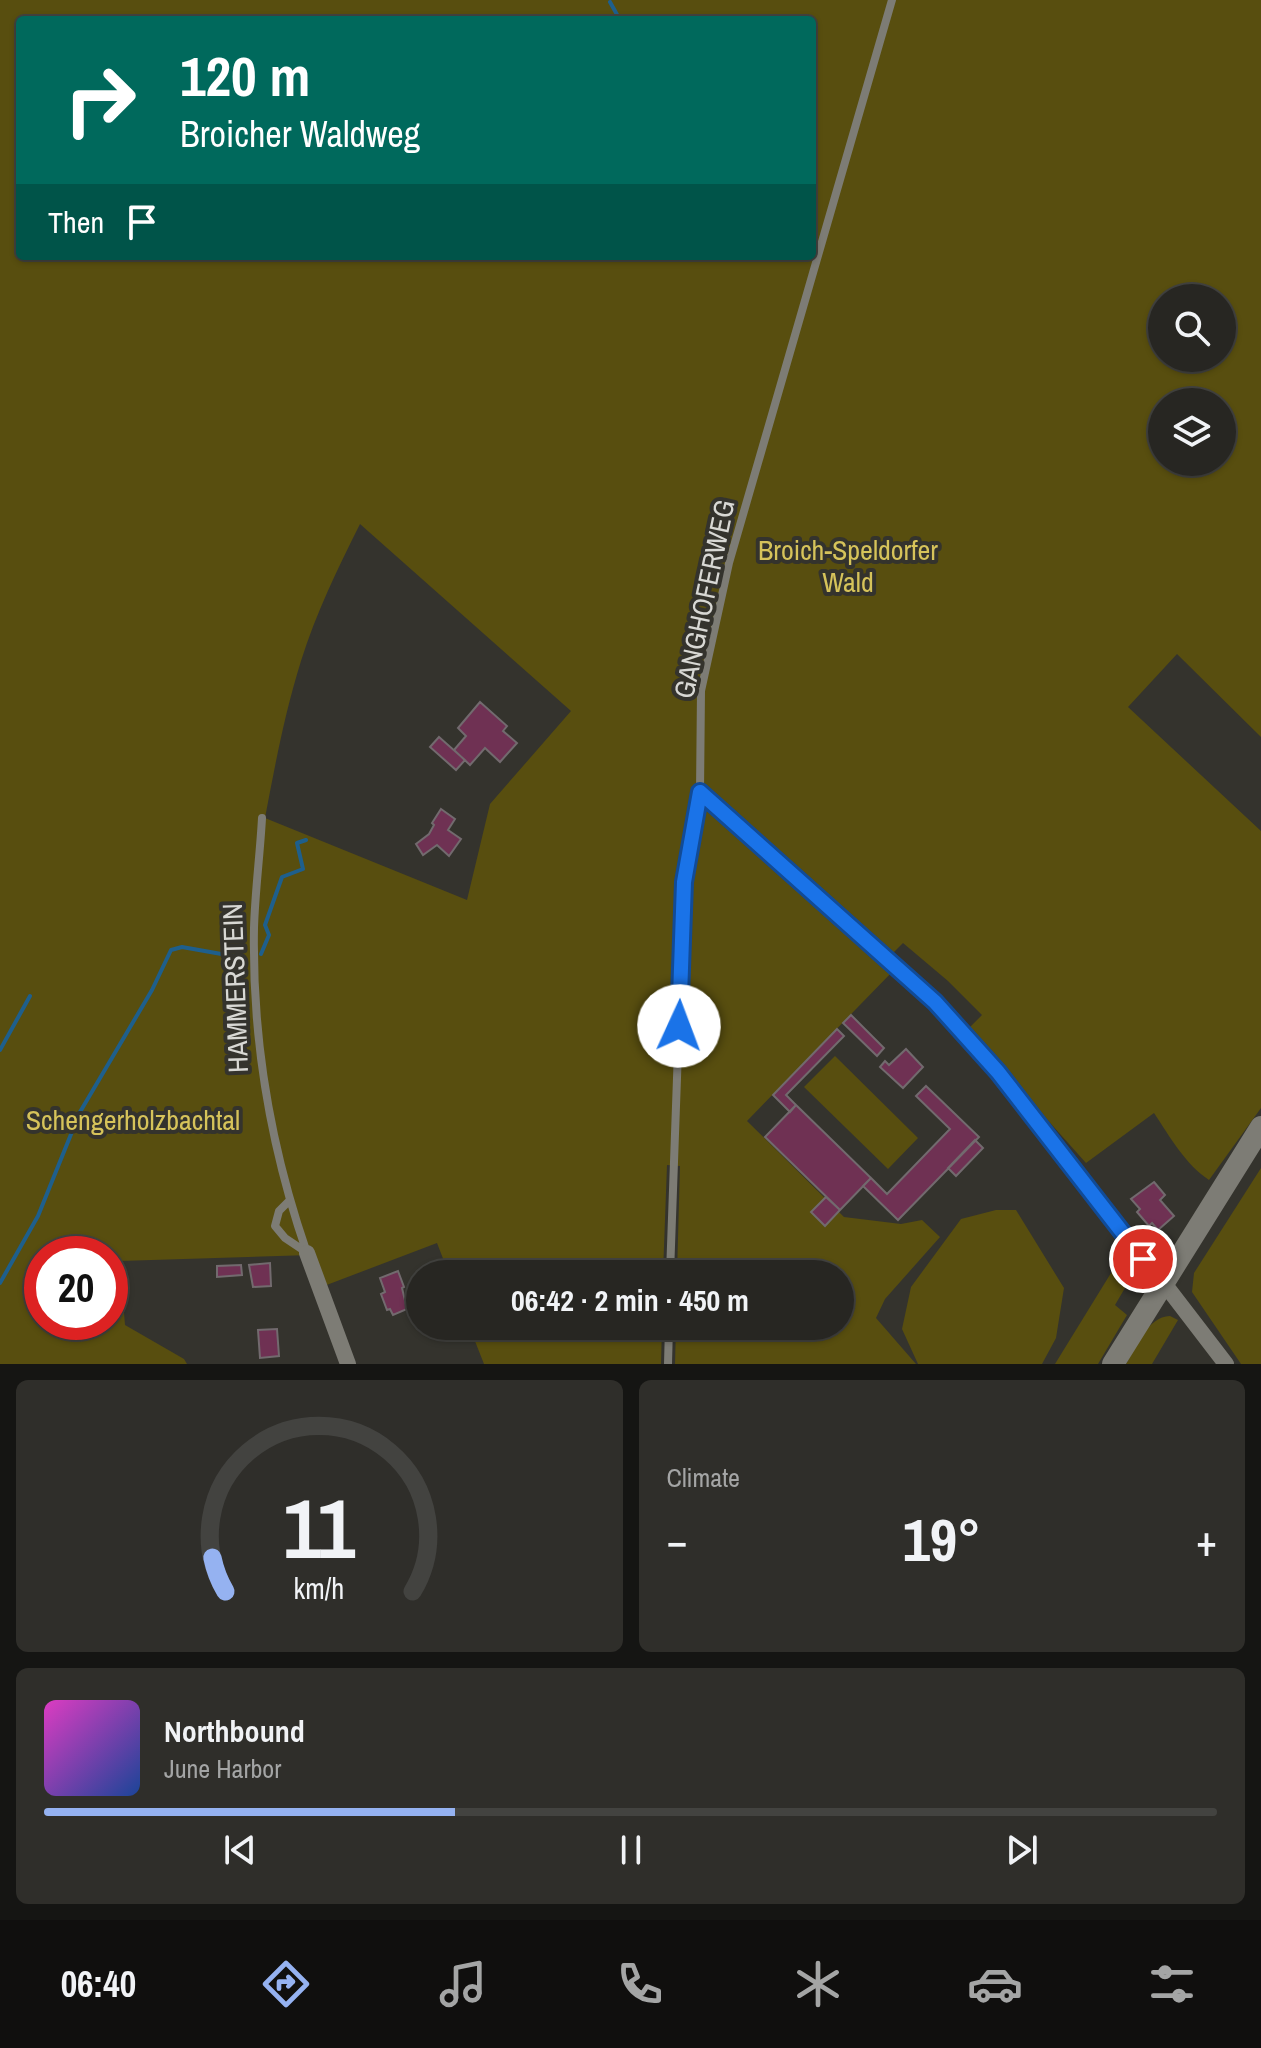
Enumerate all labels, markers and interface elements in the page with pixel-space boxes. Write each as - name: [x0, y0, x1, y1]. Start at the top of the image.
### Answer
- text: 120 m: [180, 38, 310, 113]
- icon: right: [48, 48, 152, 152]
- text: Broicher Waldweg: [180, 110, 420, 158]
- icon: arrive: [120, 200, 164, 244]
- text: Then: [48, 202, 104, 242]
- map controls: [1148, 284, 1236, 476]
- button: search: [1148, 284, 1236, 372]
- button: layers: [1148, 388, 1236, 476]
- street label: GANGHOFERWEG: [664, 496, 744, 702]
- park label: Broich-Speldorfer Wald: [758, 531, 938, 601]
- street label: HAMMERSTEIN: [213, 903, 257, 1073]
- position arrow: [637, 984, 721, 1068]
- park label: Schengerholzbachtal: [26, 1101, 240, 1139]
- pin: [1109, 1225, 1177, 1293]
- speed limit sign: 20: [24, 1236, 128, 1340]
- icon: arrive: [1121, 1237, 1165, 1281]
- text: 06:42 · 2 min · 450 m: [511, 1280, 749, 1320]
- text: Climate: [667, 1460, 740, 1495]
- text: 11: [283, 1472, 355, 1584]
- text: 19°: [902, 1499, 981, 1580]
- text: −: [667, 1510, 688, 1570]
- text: +: [1196, 1510, 1217, 1570]
- text: km/h: [294, 1569, 345, 1608]
- text: Northbound: [164, 1711, 305, 1751]
- text: June Harbor: [164, 1751, 281, 1786]
- icon: previous: [218, 1828, 262, 1872]
- icon: pause: [609, 1828, 653, 1872]
- icon: next: [1000, 1828, 1044, 1872]
- icon: directions: [258, 1956, 314, 2012]
- icon: music: [435, 1956, 491, 2012]
- icon: phone: [612, 1956, 668, 2012]
- icon: climate: [790, 1956, 846, 2012]
- icon: car: [967, 1956, 1023, 2012]
- icon: filters: [1144, 1956, 1200, 2012]
- text: 06:40: [61, 1960, 136, 2008]

